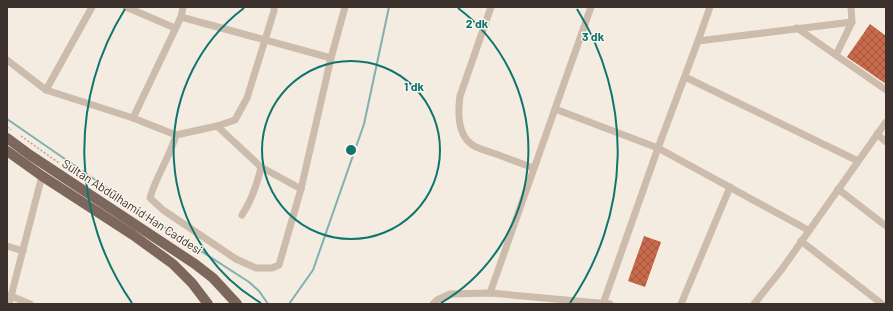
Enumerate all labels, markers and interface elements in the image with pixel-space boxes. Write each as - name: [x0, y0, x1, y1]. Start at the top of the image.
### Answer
- text: 2 dk: [466, 16, 489, 30]
- text: 3 dk: [582, 29, 605, 43]
- text: 1 dk: [404, 79, 425, 93]
- centre of rings: [344, 143, 358, 157]
- street label: Sultan Abdülhamid Han Caddesi: [60, 156, 205, 257]

